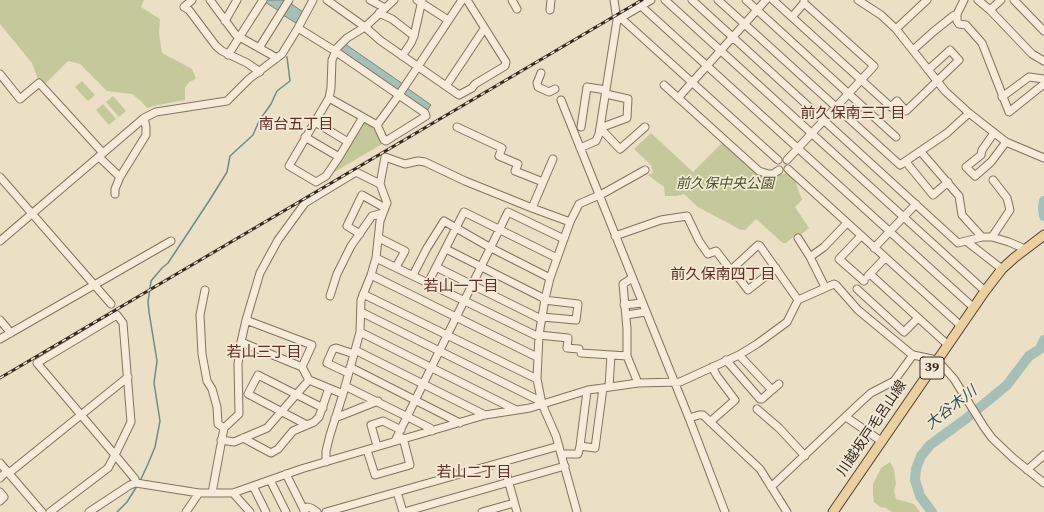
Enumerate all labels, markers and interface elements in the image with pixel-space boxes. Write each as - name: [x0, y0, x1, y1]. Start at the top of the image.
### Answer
- district label: 前久保南三丁目: [801, 106, 905, 124]
- district label: 南台五丁目: [259, 117, 333, 135]
- park label: 前久保中央公園: [676, 177, 774, 193]
- district label: 前久保南四丁目: [671, 267, 775, 285]
- district label: 若山一丁目: [424, 279, 498, 297]
- district label: 若山三丁目: [227, 345, 301, 363]
- road number: 39: [920, 357, 944, 379]
- street label: 川越坂戸毛呂山線: [835, 378, 911, 480]
- water label: 大谷木川: [923, 383, 981, 435]
- district label: 若山二丁目: [437, 465, 511, 483]

